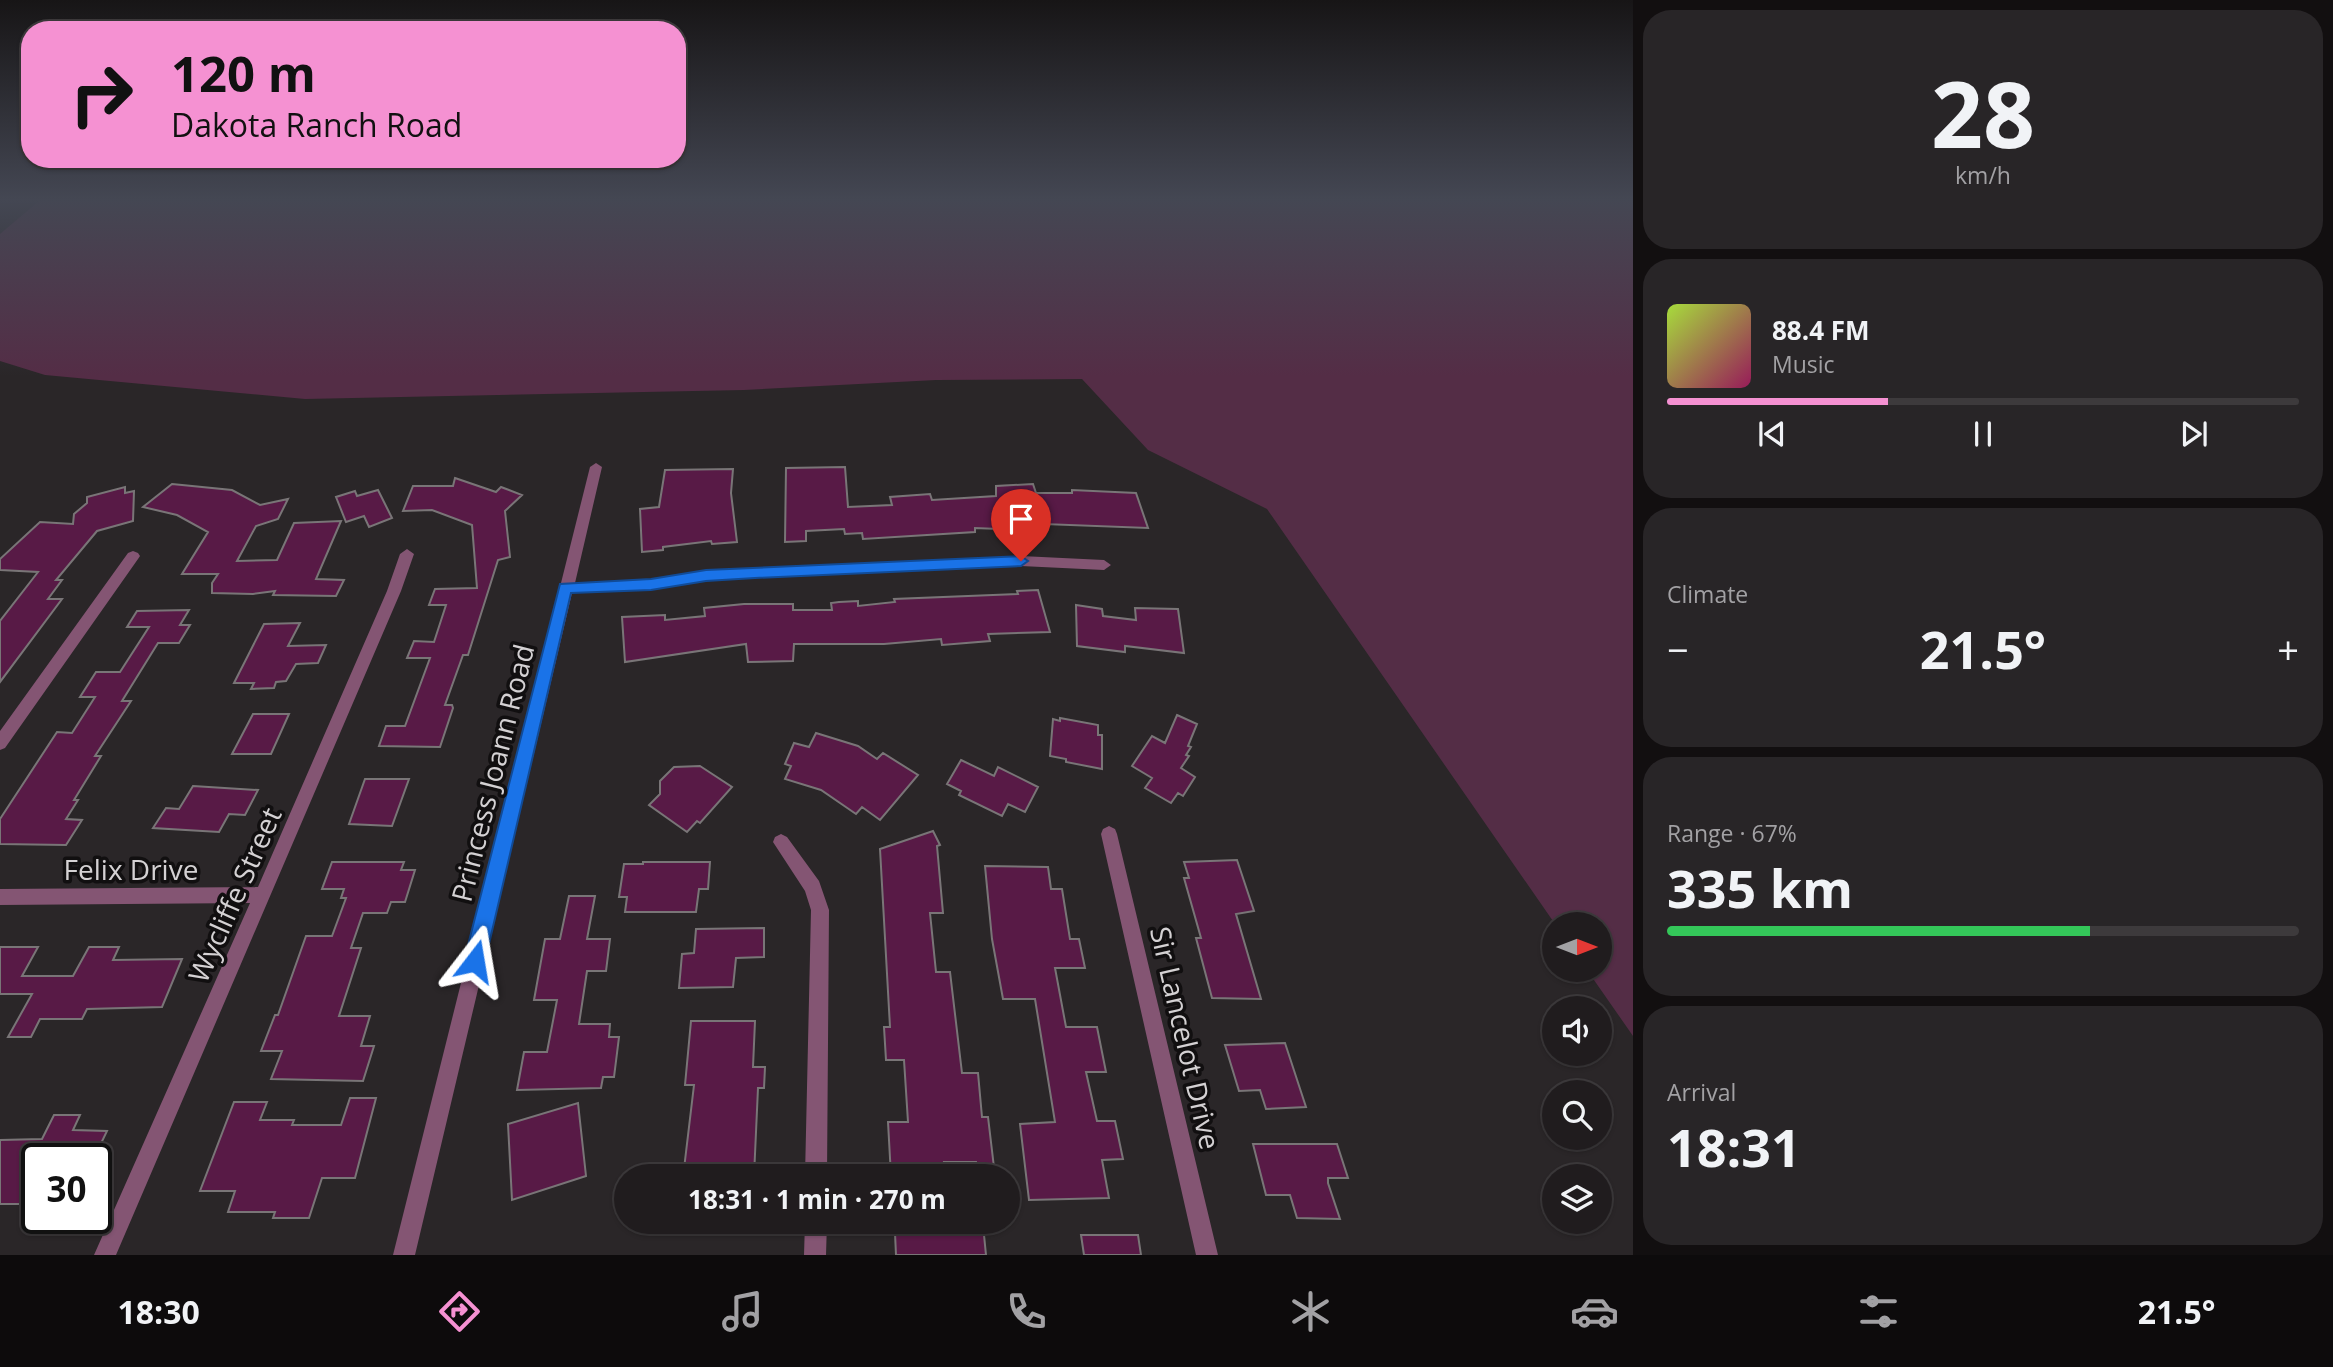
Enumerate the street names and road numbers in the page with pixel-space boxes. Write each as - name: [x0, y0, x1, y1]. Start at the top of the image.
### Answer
- street label: Princess Joann Road: [442, 640, 542, 905]
- street label: Wycliffe Street: [179, 801, 290, 988]
- street label: Felix Drive: [64, 850, 198, 888]
- street label: Sir Lancelot Drive: [1142, 923, 1230, 1153]

